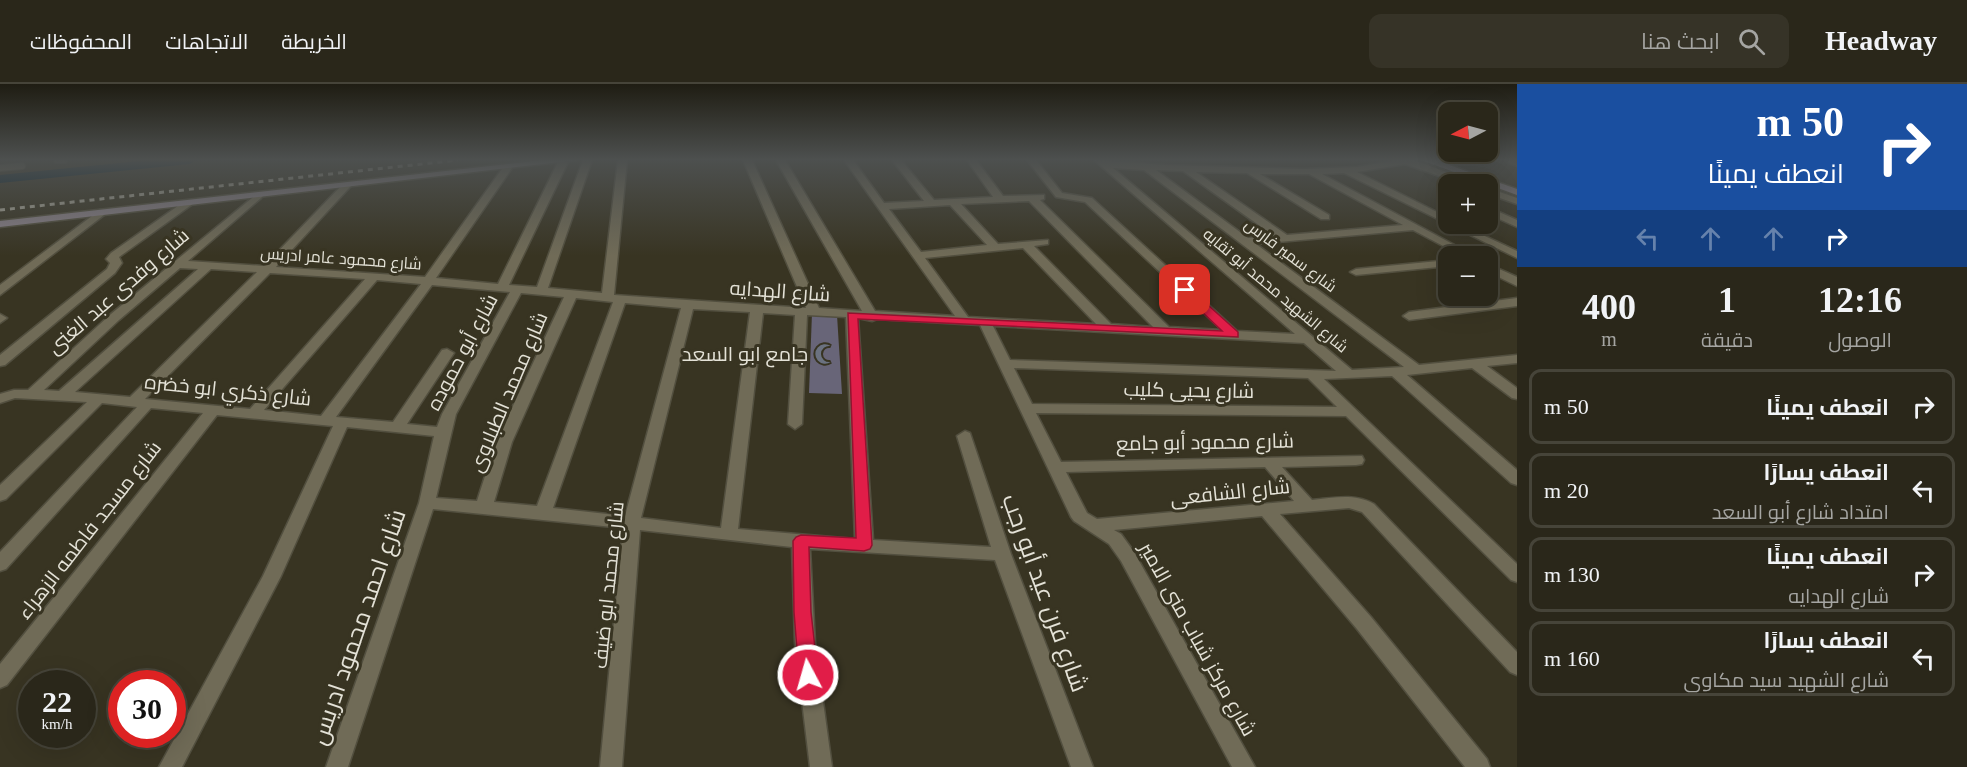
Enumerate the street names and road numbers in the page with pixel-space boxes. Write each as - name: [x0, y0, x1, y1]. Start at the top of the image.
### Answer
- street label: شارع سمير فارس: [1240, 215, 1340, 298]
- street label: شارع وفدى عبد الغنى: [43, 224, 195, 360]
- street label: شارع الشهيد محمد أبو تقايه: [1198, 224, 1352, 358]
- street label: شارع محمود عامر ادريس: [260, 244, 422, 276]
- street label: شارع الهدايه: [729, 277, 831, 308]
- street label: شارع أبو حموده: [421, 290, 505, 415]
- street label: شارع محمد الطبلاوى: [464, 309, 554, 477]
- street label: شارع ذكري ابو خضره: [143, 370, 312, 415]
- street label: شارع يحيى كليب: [1123, 378, 1254, 405]
- street label: شارع محمود أبو جامع: [1116, 428, 1294, 458]
- street label: شارع مسجد فاطمه الزهراء: [13, 437, 168, 625]
- street label: شارع الشافعى: [1169, 475, 1291, 512]
- street label: شارع فرن عيد أبو رجب: [994, 490, 1096, 696]
- street label: شارع محمد ابو ضيف: [588, 500, 631, 670]
- street label: شارع احمد محمود ادريس: [305, 506, 413, 749]
- street label: شارع مركز شباب منى الامير: [1132, 537, 1261, 741]

